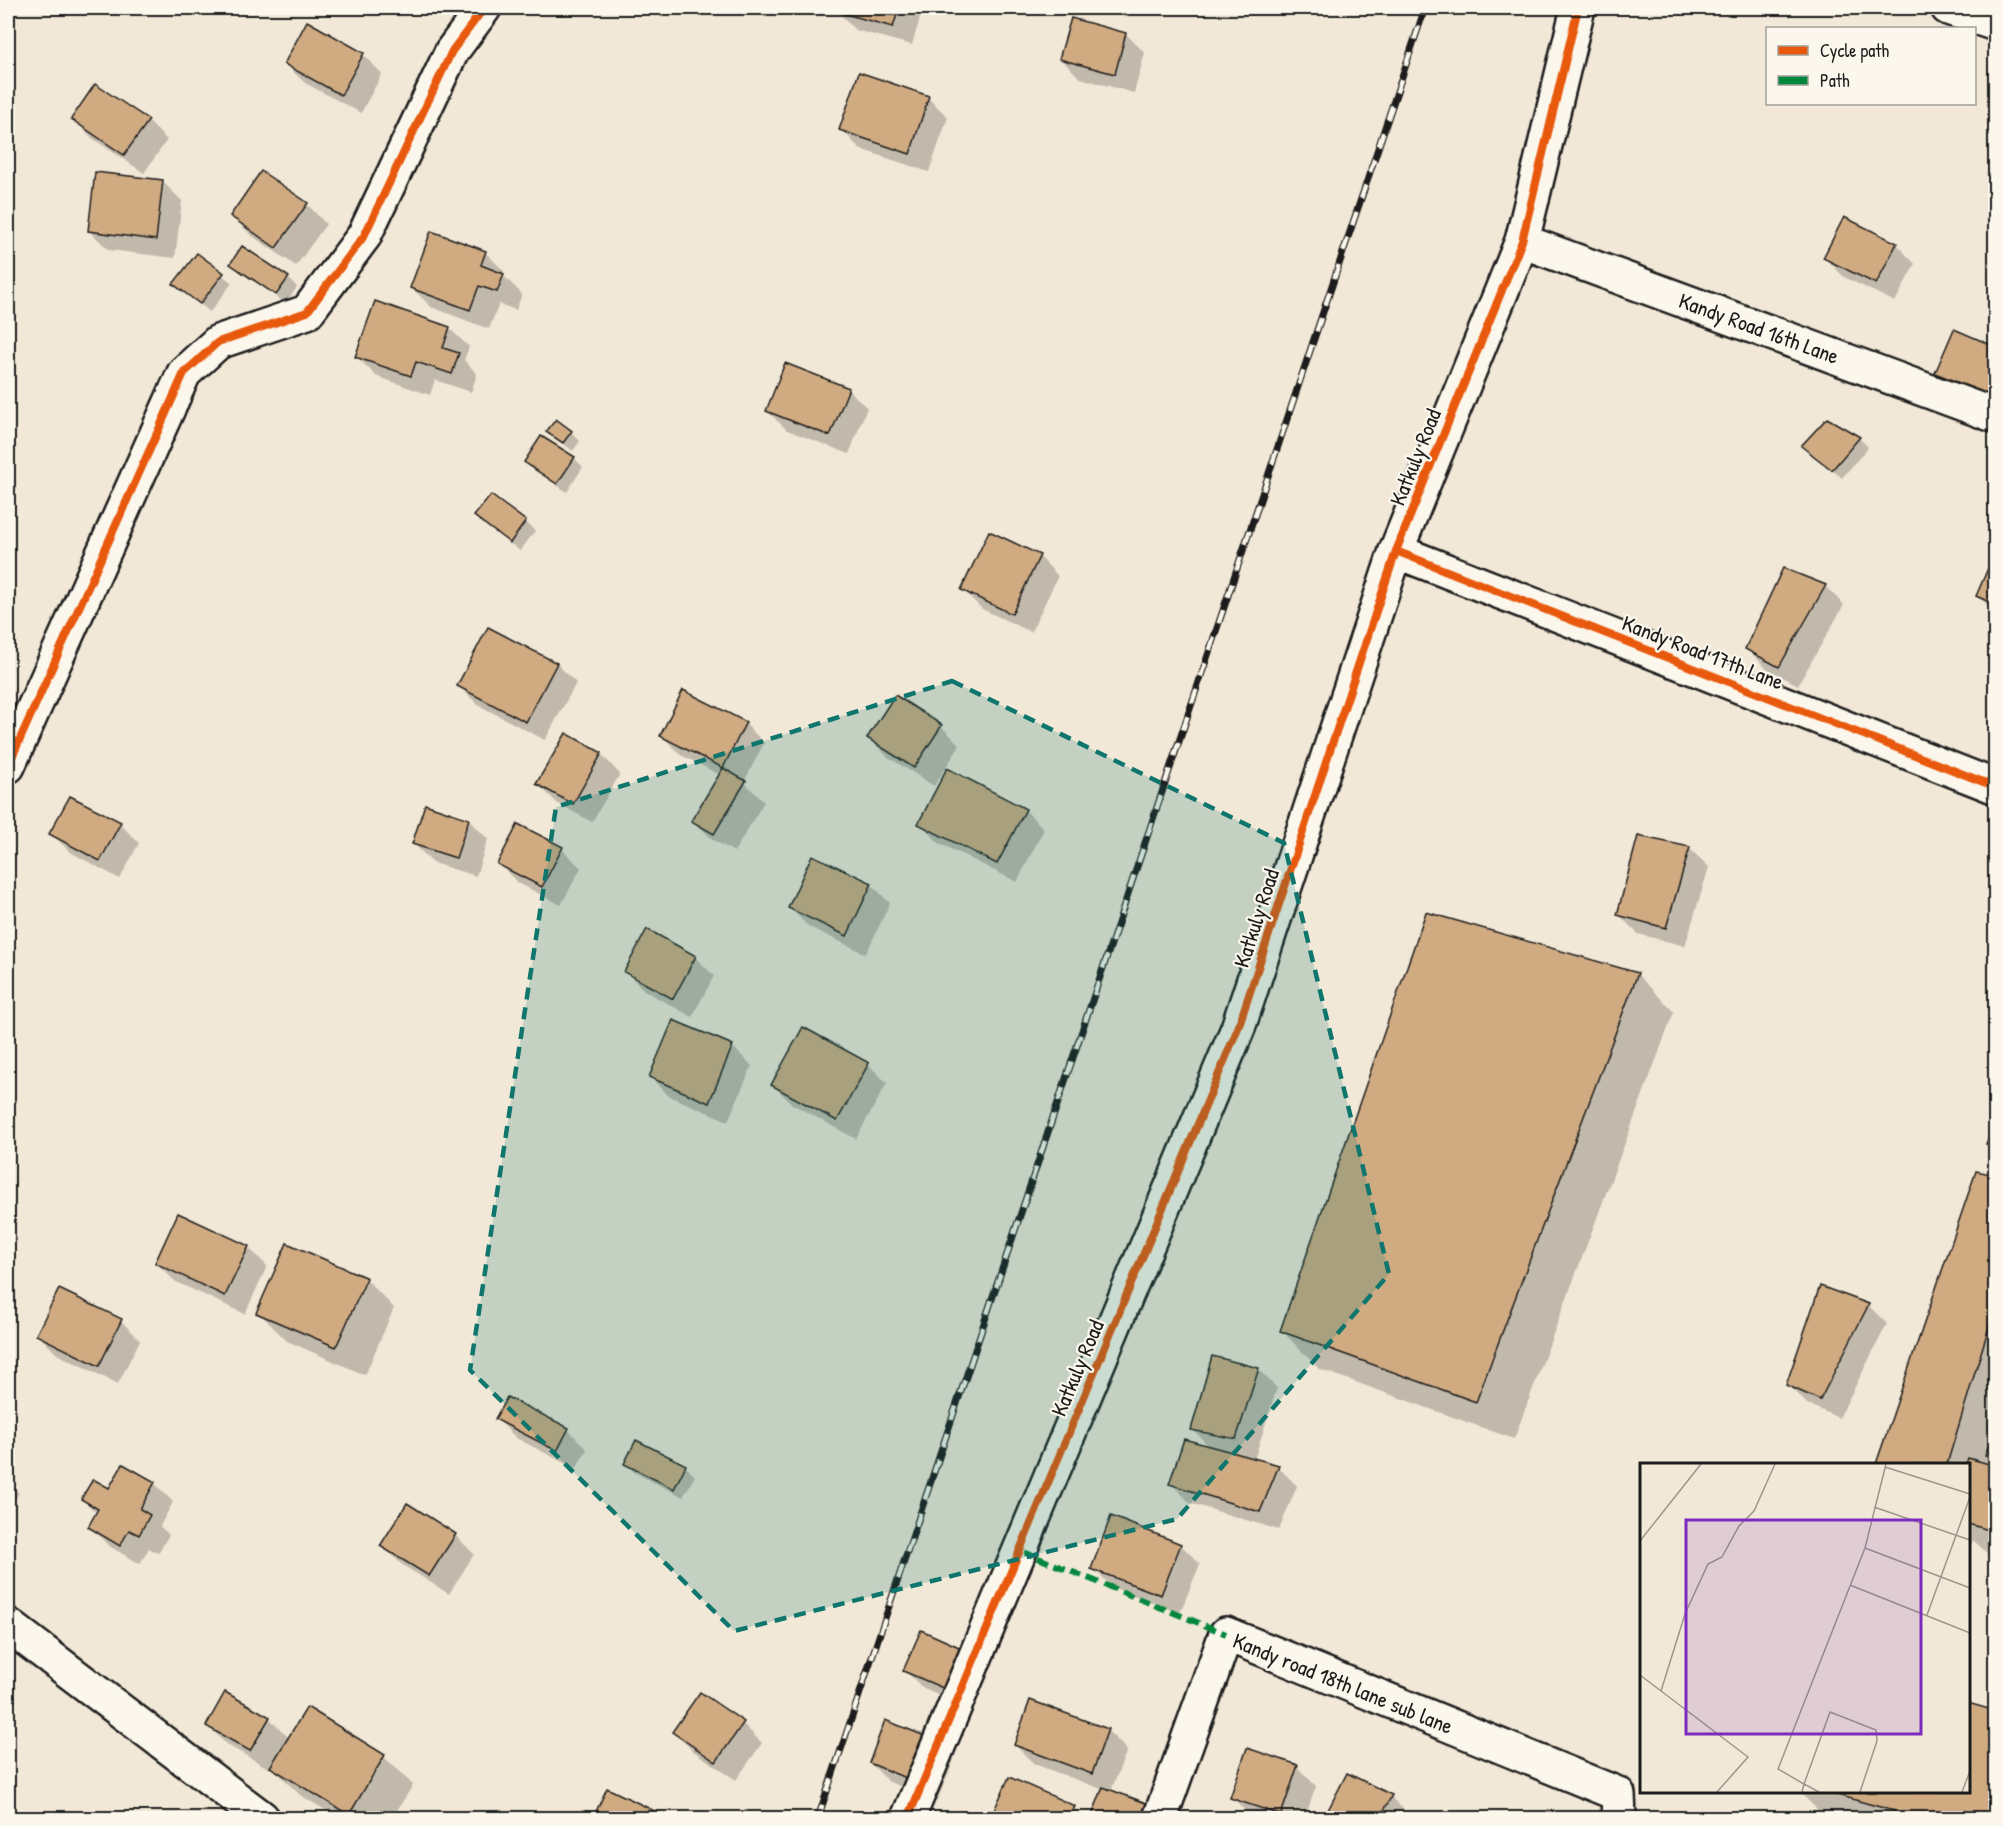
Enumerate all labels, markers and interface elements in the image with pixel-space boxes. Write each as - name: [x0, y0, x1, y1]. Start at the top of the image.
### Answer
- legend: [1766, 27, 1976, 105]
- text: Cycle path: [1820, 38, 1890, 63]
- text: Path: [1820, 68, 1850, 93]
- street label: Kandy Road 16th Lane: [1675, 285, 1843, 371]
- street label: Katkuly Road: [1382, 404, 1448, 510]
- street label: Kandy Road 17th Lane: [1618, 607, 1788, 697]
- street label: Katkuly Road: [1226, 865, 1286, 971]
- street label: Katkuly Road: [1043, 1315, 1111, 1421]
- inset map: [1640, 1463, 1970, 1793]
- street label: Kandy road 18th lane sub lane: [1229, 1625, 1458, 1741]

